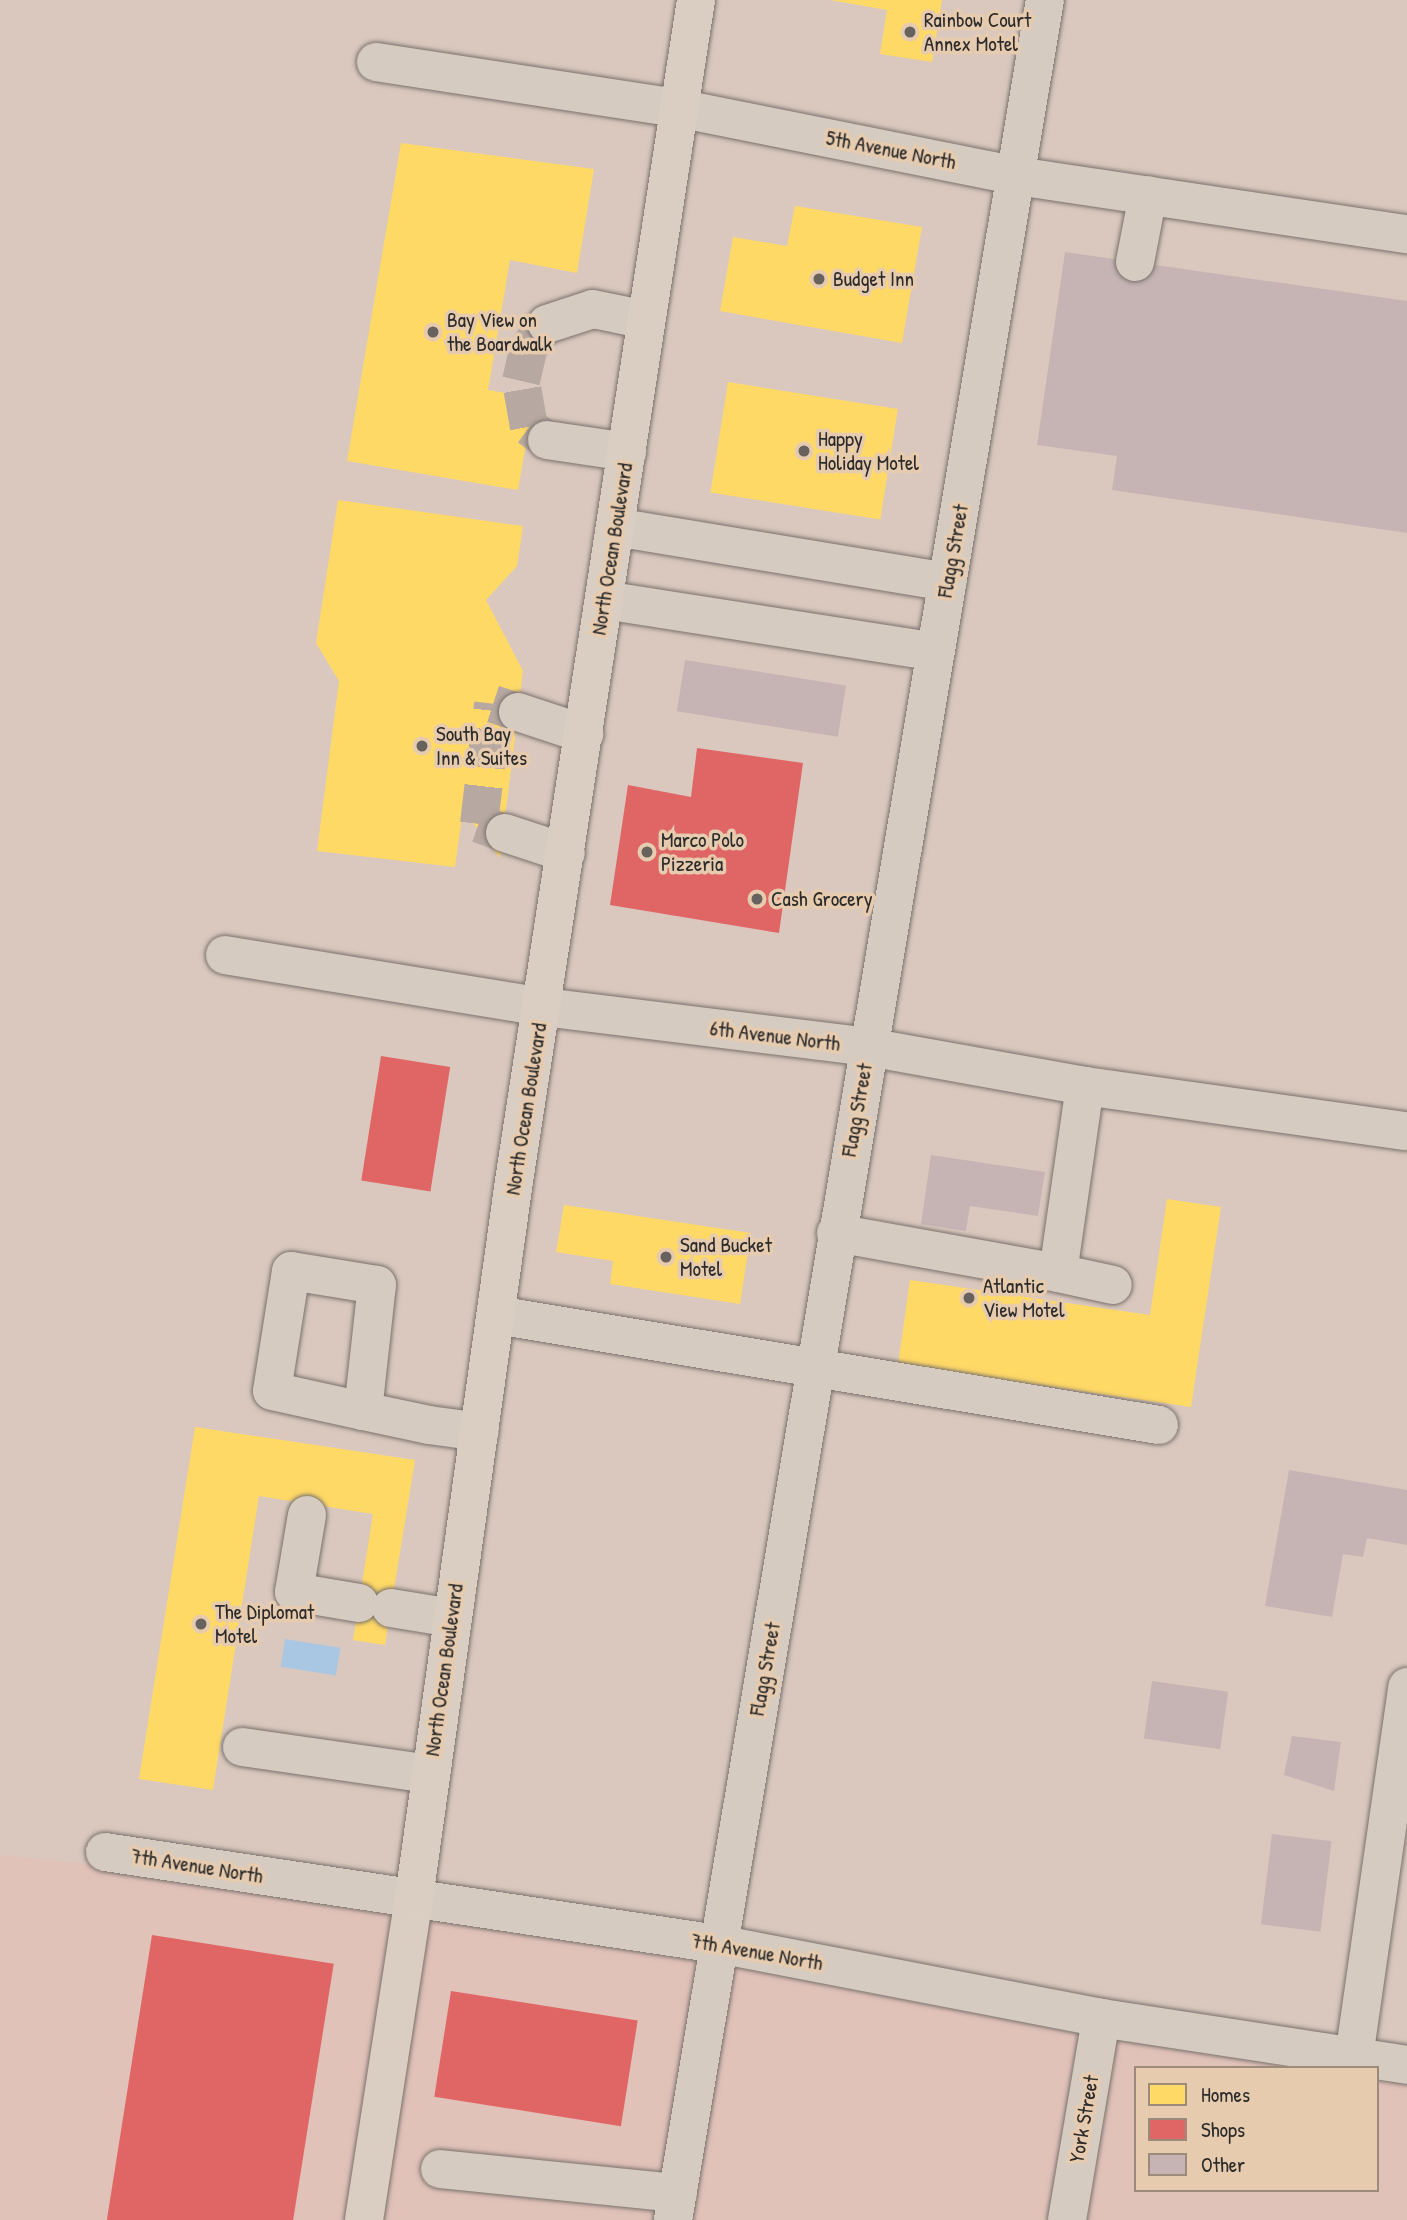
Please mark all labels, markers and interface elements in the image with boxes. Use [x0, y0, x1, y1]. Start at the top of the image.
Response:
place label: Rainbow Court Annex Motel [924, 7, 1031, 57]
marker: Rainbow Court Annex Motel [902, 24, 918, 40]
street label: 5th Avenue North [824, 125, 958, 175]
place label: Budget Inn [833, 266, 914, 292]
marker: Budget Inn [811, 271, 827, 287]
place label: Bay View on the Boardwalk [447, 307, 552, 357]
marker: Bay View on the Boardwalk [425, 324, 441, 340]
place label: Happy Holiday Motel [818, 426, 919, 476]
marker: Happy Holiday Motel [796, 443, 812, 459]
street label: North Ocean Boulevard [586, 461, 638, 637]
street label: Flagg Street [932, 502, 974, 600]
place label: South Bay Inn & Suites [436, 721, 527, 771]
marker: South Bay Inn & Suites [414, 738, 430, 754]
place label: Marco Polo Pizzeria [661, 827, 744, 877]
marker: Marco Polo Pizzeria [639, 844, 655, 860]
place label: Cash Grocery [771, 886, 873, 912]
marker: Cash Grocery [749, 891, 765, 907]
street label: 6th Avenue North [708, 1016, 842, 1056]
street label: North Ocean Boulevard [500, 1021, 552, 1197]
street label: Flagg Street [836, 1061, 878, 1159]
place label: Sand Bucket Motel [680, 1232, 772, 1282]
marker: Sand Bucket Motel [658, 1249, 674, 1265]
place label: Atlantic View Motel [983, 1273, 1065, 1323]
marker: Atlantic View Motel [961, 1290, 977, 1306]
street label: North Ocean Boulevard [419, 1582, 469, 1758]
place label: The Diplomat Motel [215, 1599, 314, 1649]
marker: The Diplomat Motel [193, 1616, 209, 1632]
street label: Flagg Street [744, 1620, 786, 1718]
street label: 7th Avenue North [129, 1843, 265, 1889]
street label: 7th Avenue North [689, 1928, 825, 1976]
legend [1134, 2066, 1379, 2192]
street label: York Street [1064, 2073, 1104, 2165]
text: Homes [1201, 2080, 1250, 2109]
text: Shops [1201, 2115, 1245, 2144]
text: Other [1201, 2150, 1245, 2179]

